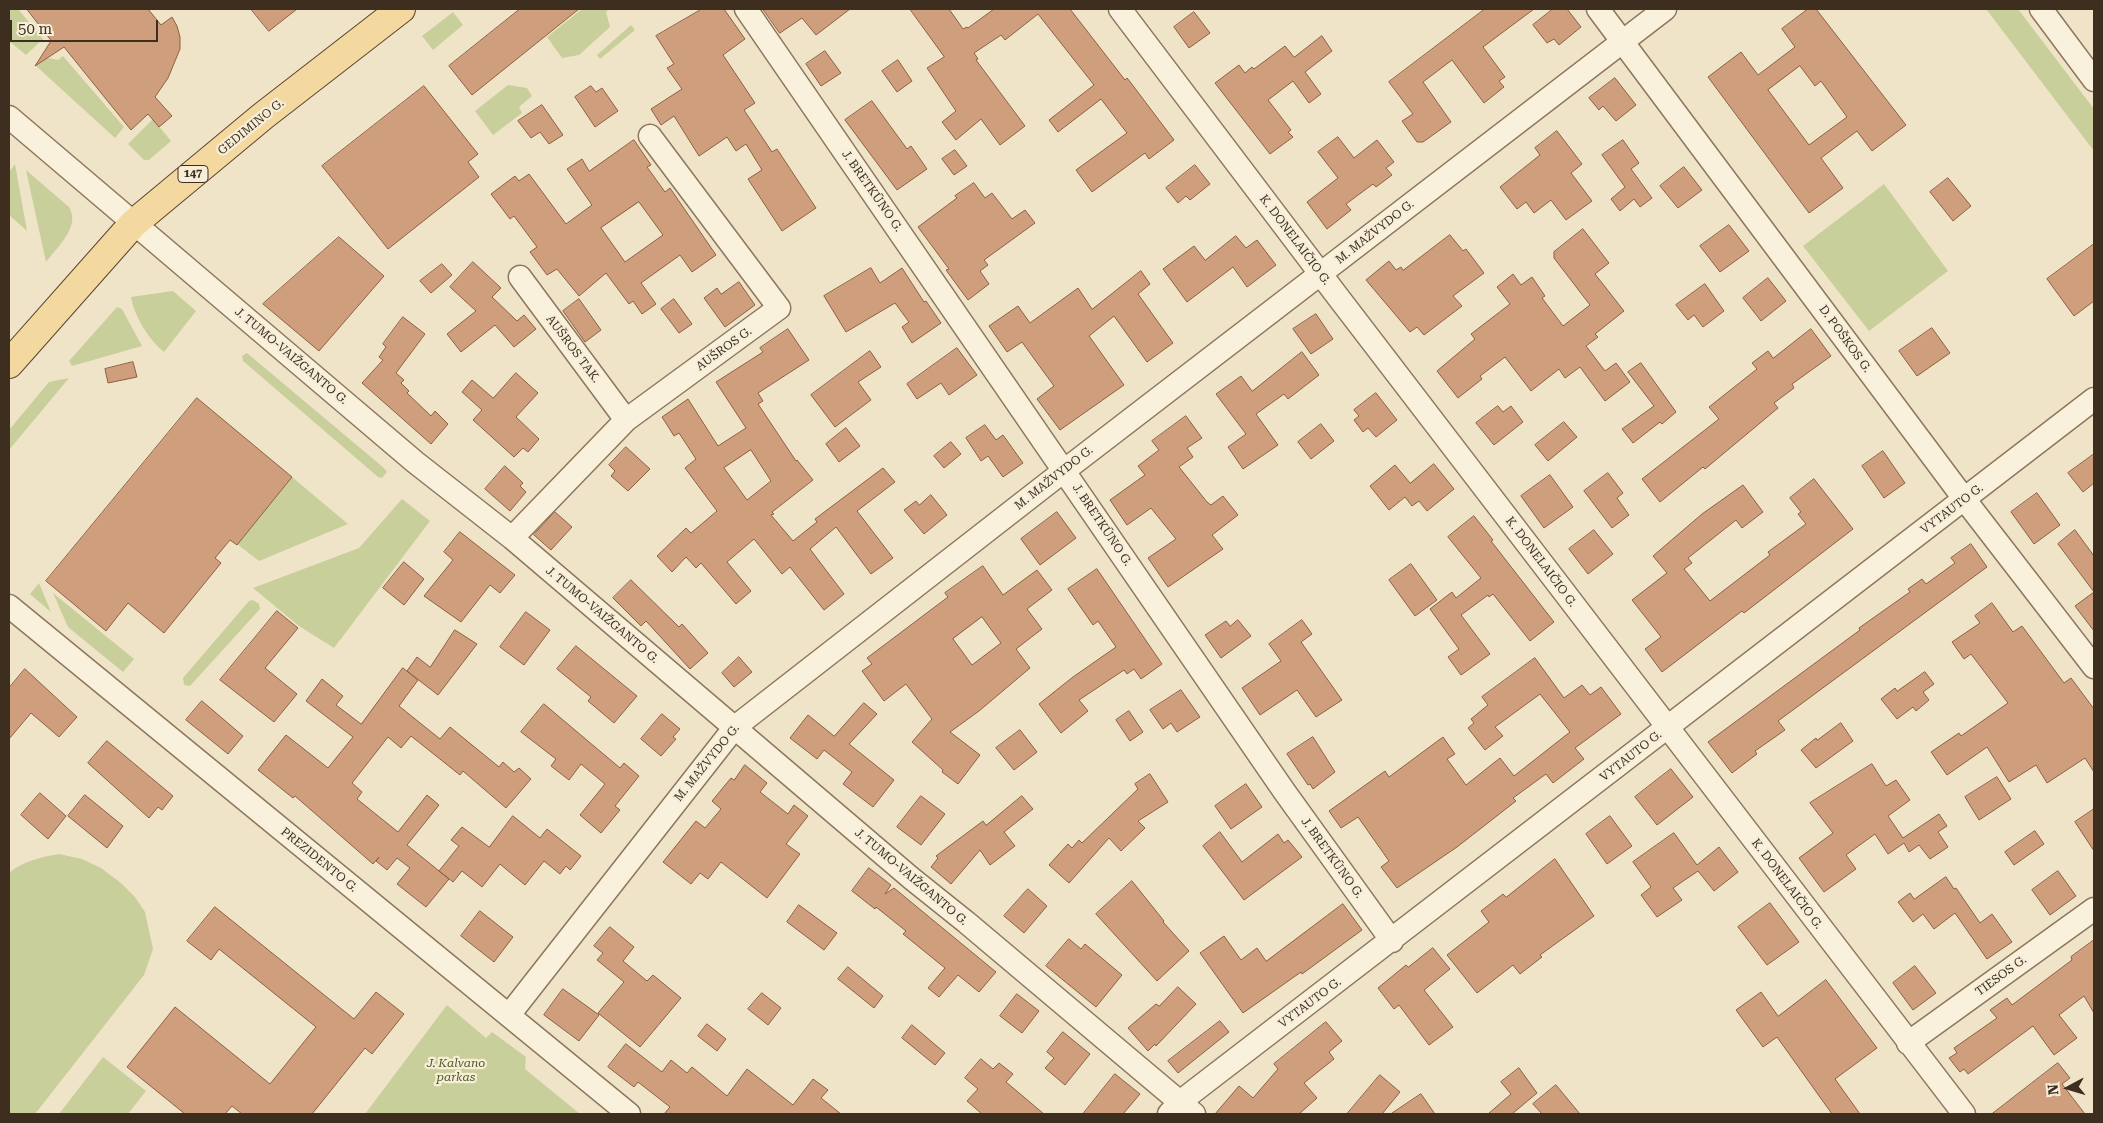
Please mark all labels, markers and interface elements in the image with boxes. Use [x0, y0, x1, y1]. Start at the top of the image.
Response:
scale bar [12, 10, 160, 42]
text: 50 m [18, 20, 52, 38]
street label: GEDIMINO G. [215, 96, 287, 158]
street label: J. BRETKŪNO G. [838, 147, 906, 235]
road number: 147 [178, 165, 208, 182]
street label: K. DONELAIČIO G. [1256, 192, 1334, 288]
street label: M. MAŽVYDO G. [1333, 197, 1417, 267]
street label: D. POŠKOS G. [1816, 303, 1874, 375]
street label: J. TUMO-VAIŽGANTO G. [232, 304, 350, 408]
street label: AUŠROS TAK. [543, 312, 603, 386]
street label: AUŠROS G. [693, 324, 755, 374]
street label: M. MAŽVYDO G. [1012, 443, 1096, 513]
street label: J. BRETKŪNO G. [1069, 481, 1135, 569]
street label: VYTAUTO G. [1918, 481, 1986, 537]
street label: K. DONELAIČIO G. [1502, 514, 1580, 610]
street label: J. TUMO-VAIŽGANTO G. [543, 563, 661, 667]
street label: M. MAŽVYDO G. [671, 721, 743, 805]
street label: VYTAUTO G. [1597, 727, 1665, 785]
street label: J. BRETKŪNO G. [1298, 815, 1366, 901]
street label: PREZIDENTO G. [278, 825, 360, 895]
street label: J. TUMO-VAIŽGANTO G. [852, 825, 970, 929]
street label: K. DONELAIČIO G. [1748, 836, 1826, 932]
street label: TIESOS G. [1973, 953, 2029, 999]
street label: VYTAUTO G. [1276, 975, 1344, 1031]
park label: J. Kalvano parkas [427, 1056, 485, 1084]
north arrow [2043, 1063, 2093, 1113]
text: N [2045, 1083, 2062, 1096]

